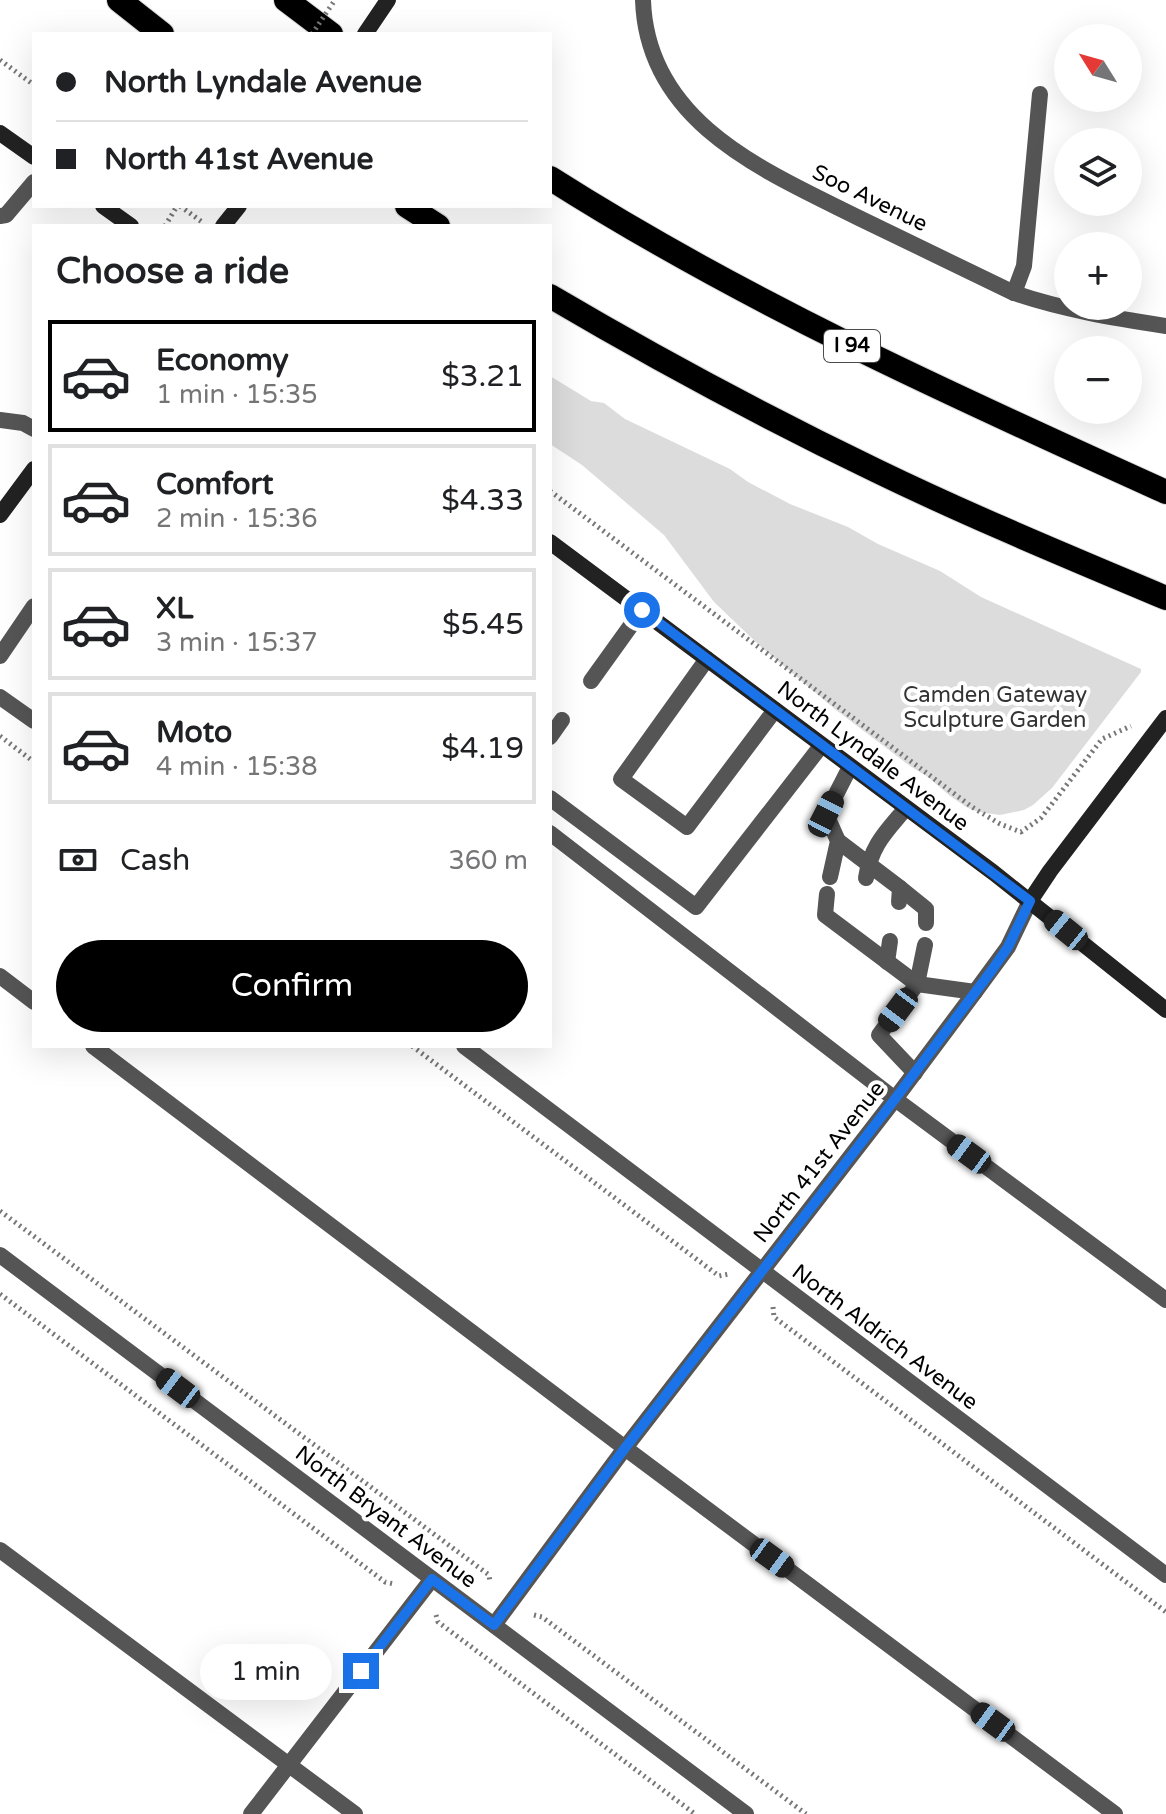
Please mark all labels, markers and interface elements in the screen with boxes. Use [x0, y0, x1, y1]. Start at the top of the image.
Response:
north arrow [1054, 24, 1142, 112]
map controls [1054, 24, 1142, 424]
text: North Lyndale Avenue [104, 64, 422, 101]
button: layers [1054, 128, 1142, 216]
text: North 41st Avenue [104, 141, 374, 178]
street label: Soo Avenue [808, 159, 932, 237]
button: + [1054, 232, 1142, 320]
text: Choose a ride [56, 250, 289, 293]
road number: I 94 [824, 330, 880, 362]
button: − [1054, 336, 1142, 424]
icon: car [60, 340, 132, 412]
text: Economy [156, 342, 289, 379]
text: $3.21 [441, 358, 524, 395]
text: 1 min · 15:35 [156, 379, 318, 410]
icon: car [60, 464, 132, 536]
text: Comfort [156, 466, 274, 503]
text: $4.33 [441, 482, 524, 519]
text: 2 min · 15:36 [156, 503, 318, 534]
icon: car [60, 588, 132, 660]
text: XL [156, 590, 193, 627]
route start [624, 592, 660, 628]
text: $5.45 [442, 606, 524, 643]
text: 3 min · 15:37 [156, 627, 318, 658]
street label: North Lyndale Avenue [772, 675, 974, 837]
park label: Camden Gateway Sculpture Garden [903, 682, 1087, 733]
icon: car [60, 712, 132, 784]
text: Moto [156, 714, 232, 751]
text: $4.19 [441, 730, 524, 767]
text: 4 min · 15:38 [156, 751, 318, 782]
car [804, 787, 848, 841]
icon: cash [56, 838, 100, 882]
text: Cash [120, 842, 190, 879]
text: 360 m [448, 845, 528, 876]
car [1040, 906, 1092, 954]
button: Confirm [56, 940, 528, 1032]
car [874, 984, 922, 1036]
street label: North 41st Avenue [748, 1076, 890, 1248]
car [943, 1130, 995, 1178]
street label: North Aldrich Avenue [787, 1259, 983, 1415]
car [152, 1364, 204, 1412]
street label: North Bryant Avenue [290, 1440, 482, 1594]
car [746, 1534, 798, 1582]
callout: 1 min [201, 1643, 333, 1699]
route end [343, 1653, 379, 1689]
text: 1 min [231, 1656, 301, 1687]
car [967, 1698, 1019, 1746]

